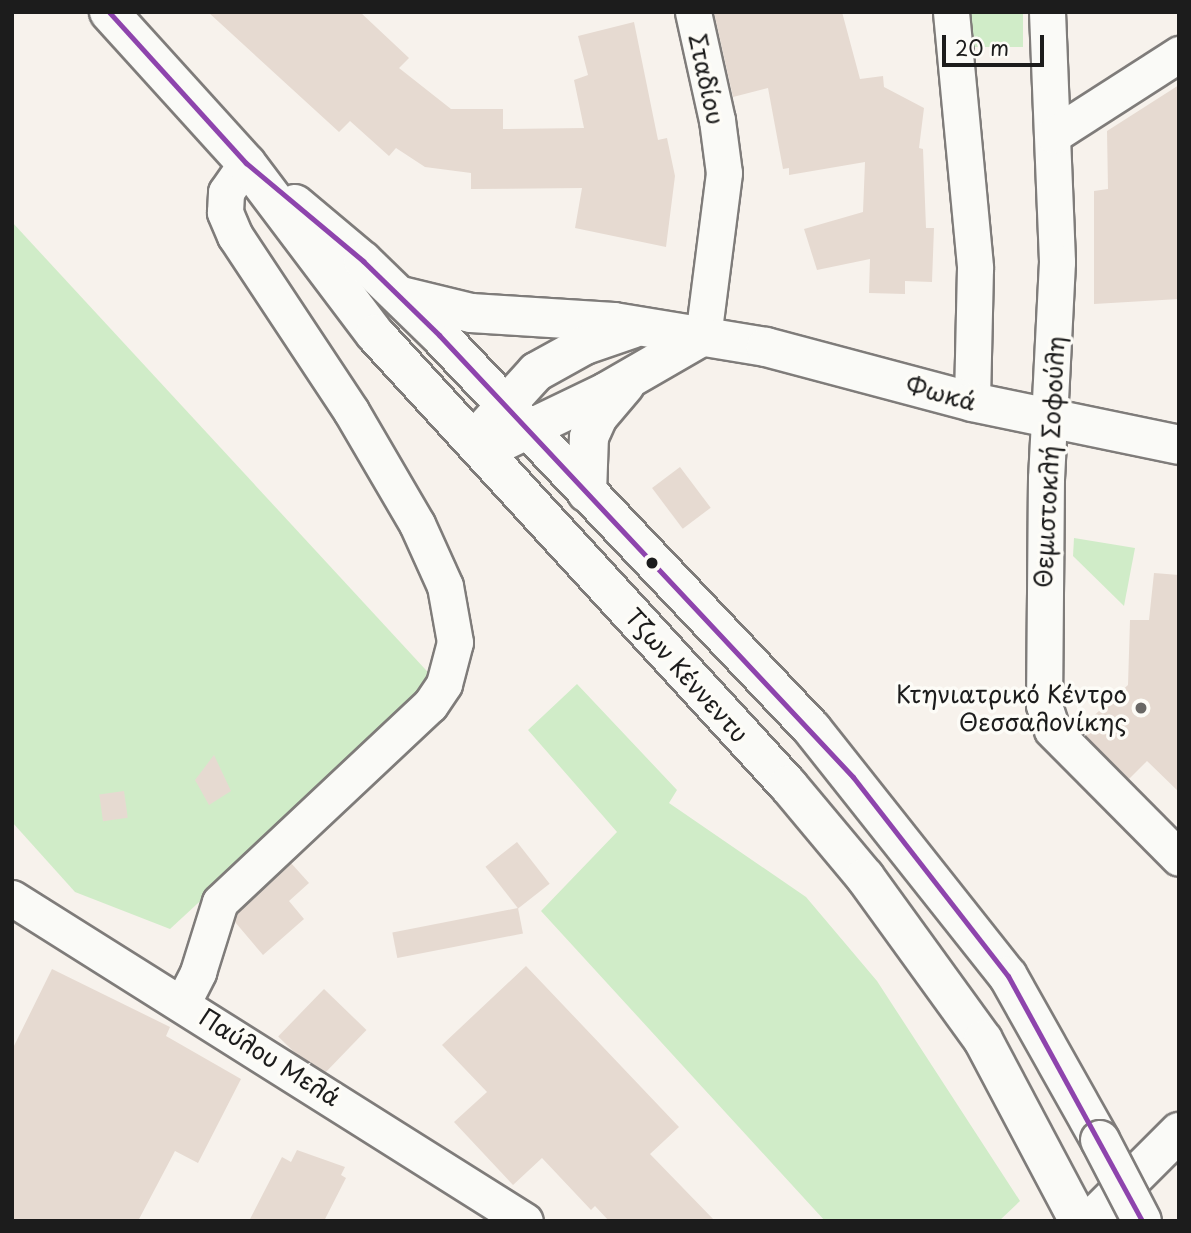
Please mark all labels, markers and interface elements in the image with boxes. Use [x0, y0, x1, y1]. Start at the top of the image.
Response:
scale bar [946, 21, 1048, 65]
street label: Σταδίου [683, 31, 731, 127]
text: 20 m [955, 31, 1009, 63]
street label: Θεμιστοκλή Σοφούλη [1028, 335, 1070, 589]
street label: Φωκά [903, 370, 979, 416]
unlabelled marker [645, 556, 659, 570]
street label: Τζων Κέννεντυ [619, 602, 755, 748]
place label: Κτηνιατρικό Κέντρο Θεσσαλονίκης [896, 680, 1127, 736]
marker: Κτηνιατρικό Κέντρο Θεσσαλονίκης [1133, 700, 1149, 716]
street label: Παύλου Μελά [194, 1002, 346, 1112]

